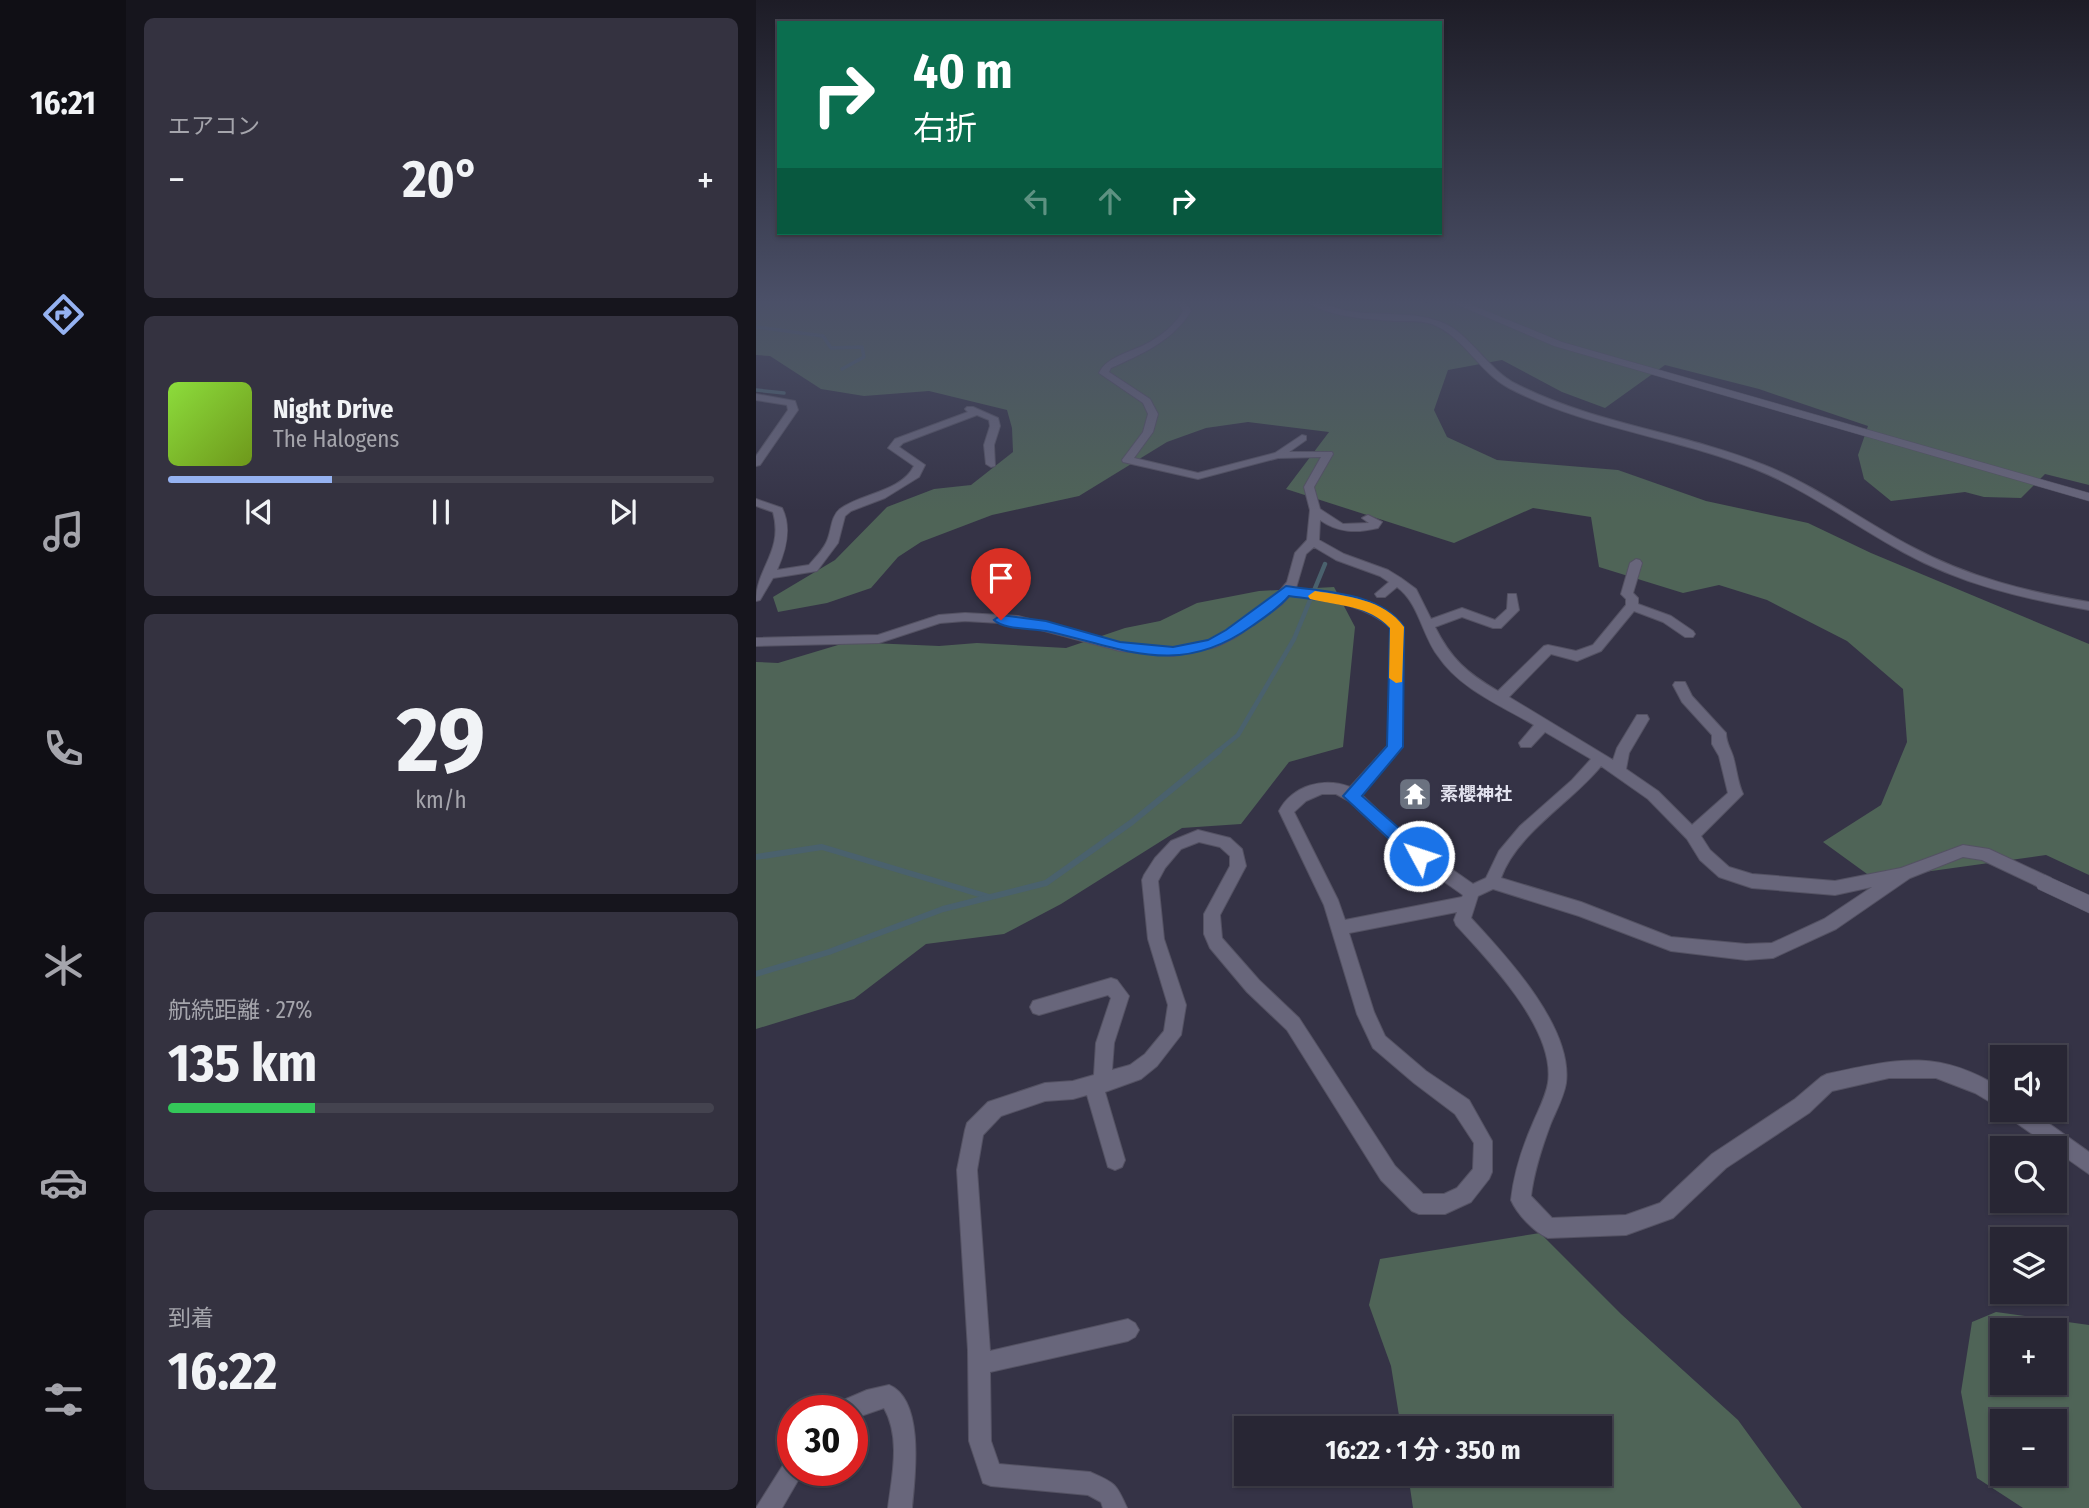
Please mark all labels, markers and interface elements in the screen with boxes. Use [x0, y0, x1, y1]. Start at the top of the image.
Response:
text: 40 m [913, 42, 1013, 101]
icon: right [798, 49, 889, 140]
text: 16:21 [30, 84, 96, 122]
text: 右折 [913, 109, 977, 147]
text: エアコン [168, 112, 260, 140]
text: 20° [403, 148, 479, 211]
text: − [168, 157, 185, 203]
text: + [697, 157, 714, 203]
icon: left [1018, 182, 1056, 220]
icon: ahead [1091, 182, 1129, 220]
icon: right [1164, 182, 1202, 220]
icon: directions [39, 290, 88, 339]
text: Night Drive [273, 394, 393, 425]
text: The Halogens [273, 425, 399, 453]
icon: previous [240, 493, 278, 531]
icon: pause [422, 493, 460, 531]
icon: next [604, 493, 642, 531]
icon: music [39, 507, 88, 556]
pin [971, 548, 1031, 620]
icon: arrive [982, 559, 1020, 597]
text: 29 [397, 686, 485, 795]
icon: phone [39, 724, 88, 773]
temple icon: 素櫻神社 [1396, 775, 1434, 813]
place label: 素櫻神社 [1440, 783, 1512, 805]
text: km/h [415, 786, 467, 814]
position arrow [1382, 819, 1456, 893]
icon: climate [39, 941, 88, 990]
text: 航続距離 · 27% [168, 996, 312, 1024]
text: 135 km [168, 1032, 317, 1095]
map controls [1990, 1045, 2067, 1486]
button: sound [1990, 1045, 2067, 1122]
button: search [1990, 1136, 2067, 1213]
icon: car [39, 1158, 88, 1207]
button: layers [1990, 1227, 2067, 1304]
text: 到着 [168, 1304, 214, 1332]
button: + [1990, 1318, 2067, 1395]
text: 16:22 [168, 1340, 277, 1403]
icon: filters [39, 1375, 88, 1424]
speed limit sign: 30 [777, 1395, 868, 1486]
button: − [1990, 1409, 2067, 1486]
text: 16:22 · 1 分 · 350 m [1325, 1435, 1521, 1466]

